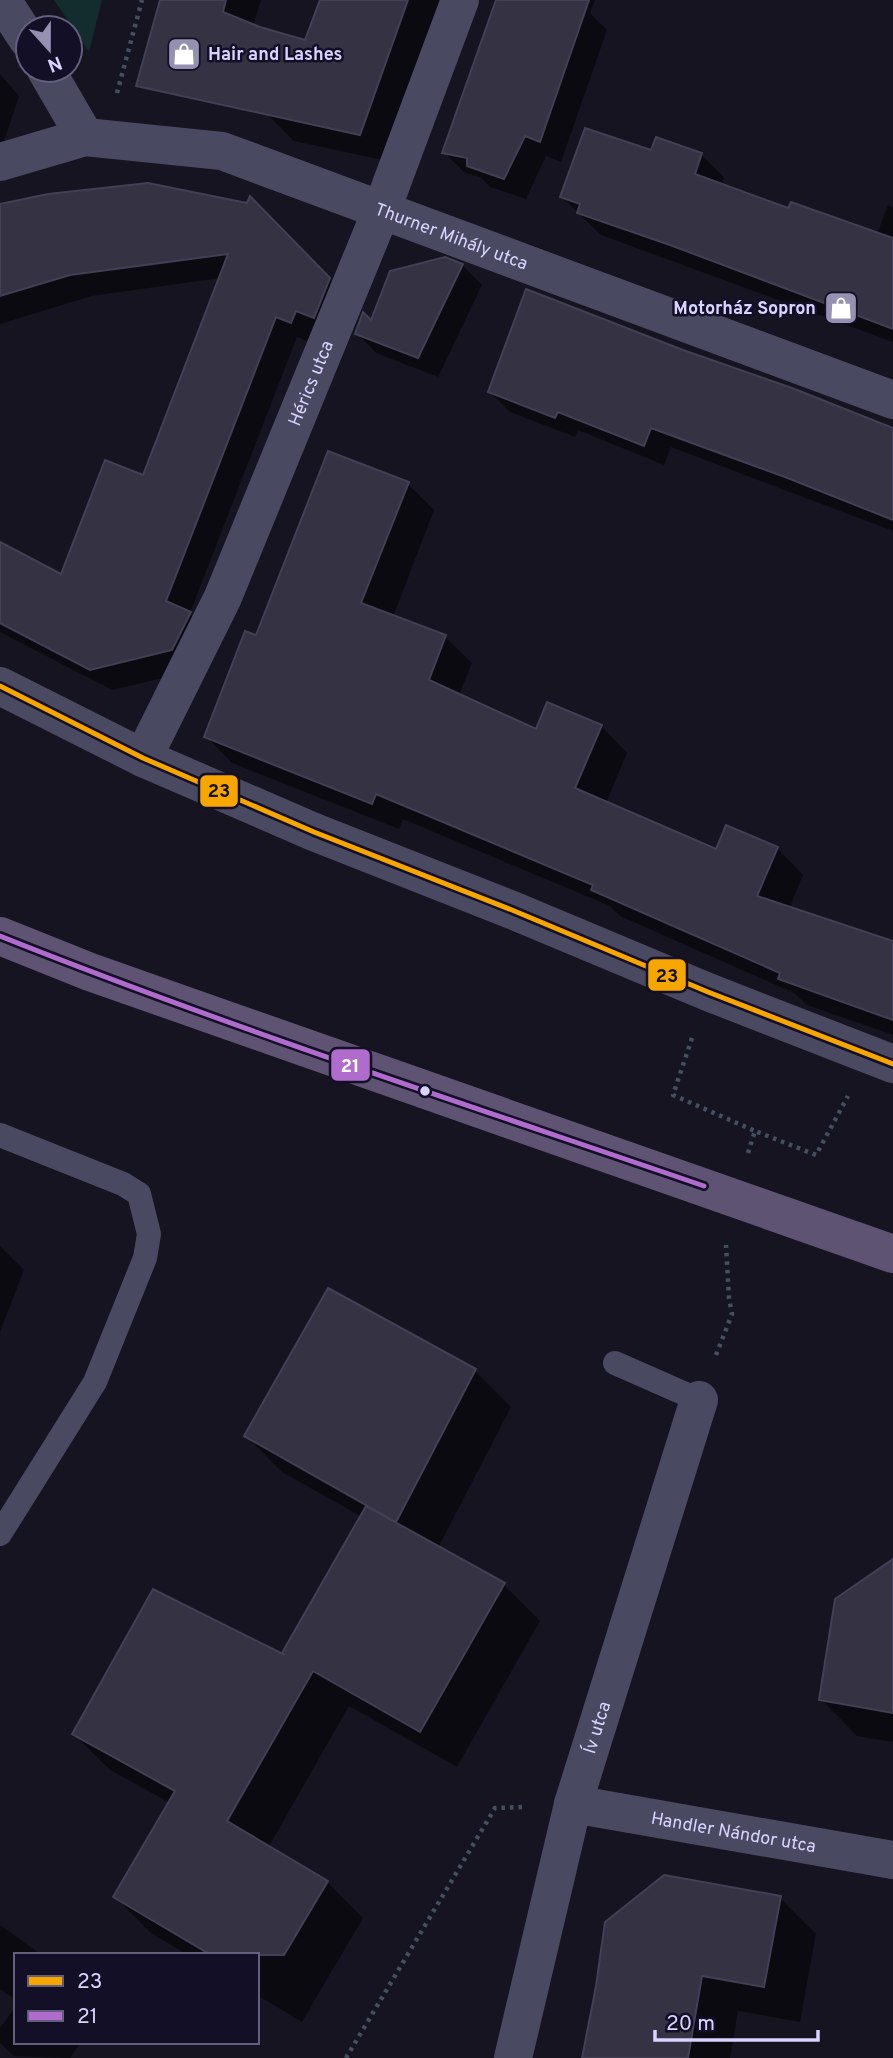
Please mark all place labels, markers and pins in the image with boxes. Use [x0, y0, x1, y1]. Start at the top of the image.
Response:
shop icon: Hair and Lashes [165, 35, 203, 73]
place label: Hair and Lashes [208, 44, 342, 67]
shop icon: Motorház Sopron [822, 289, 860, 327]
place label: Motorház Sopron [673, 298, 816, 321]
unlabelled marker [418, 1084, 432, 1098]

